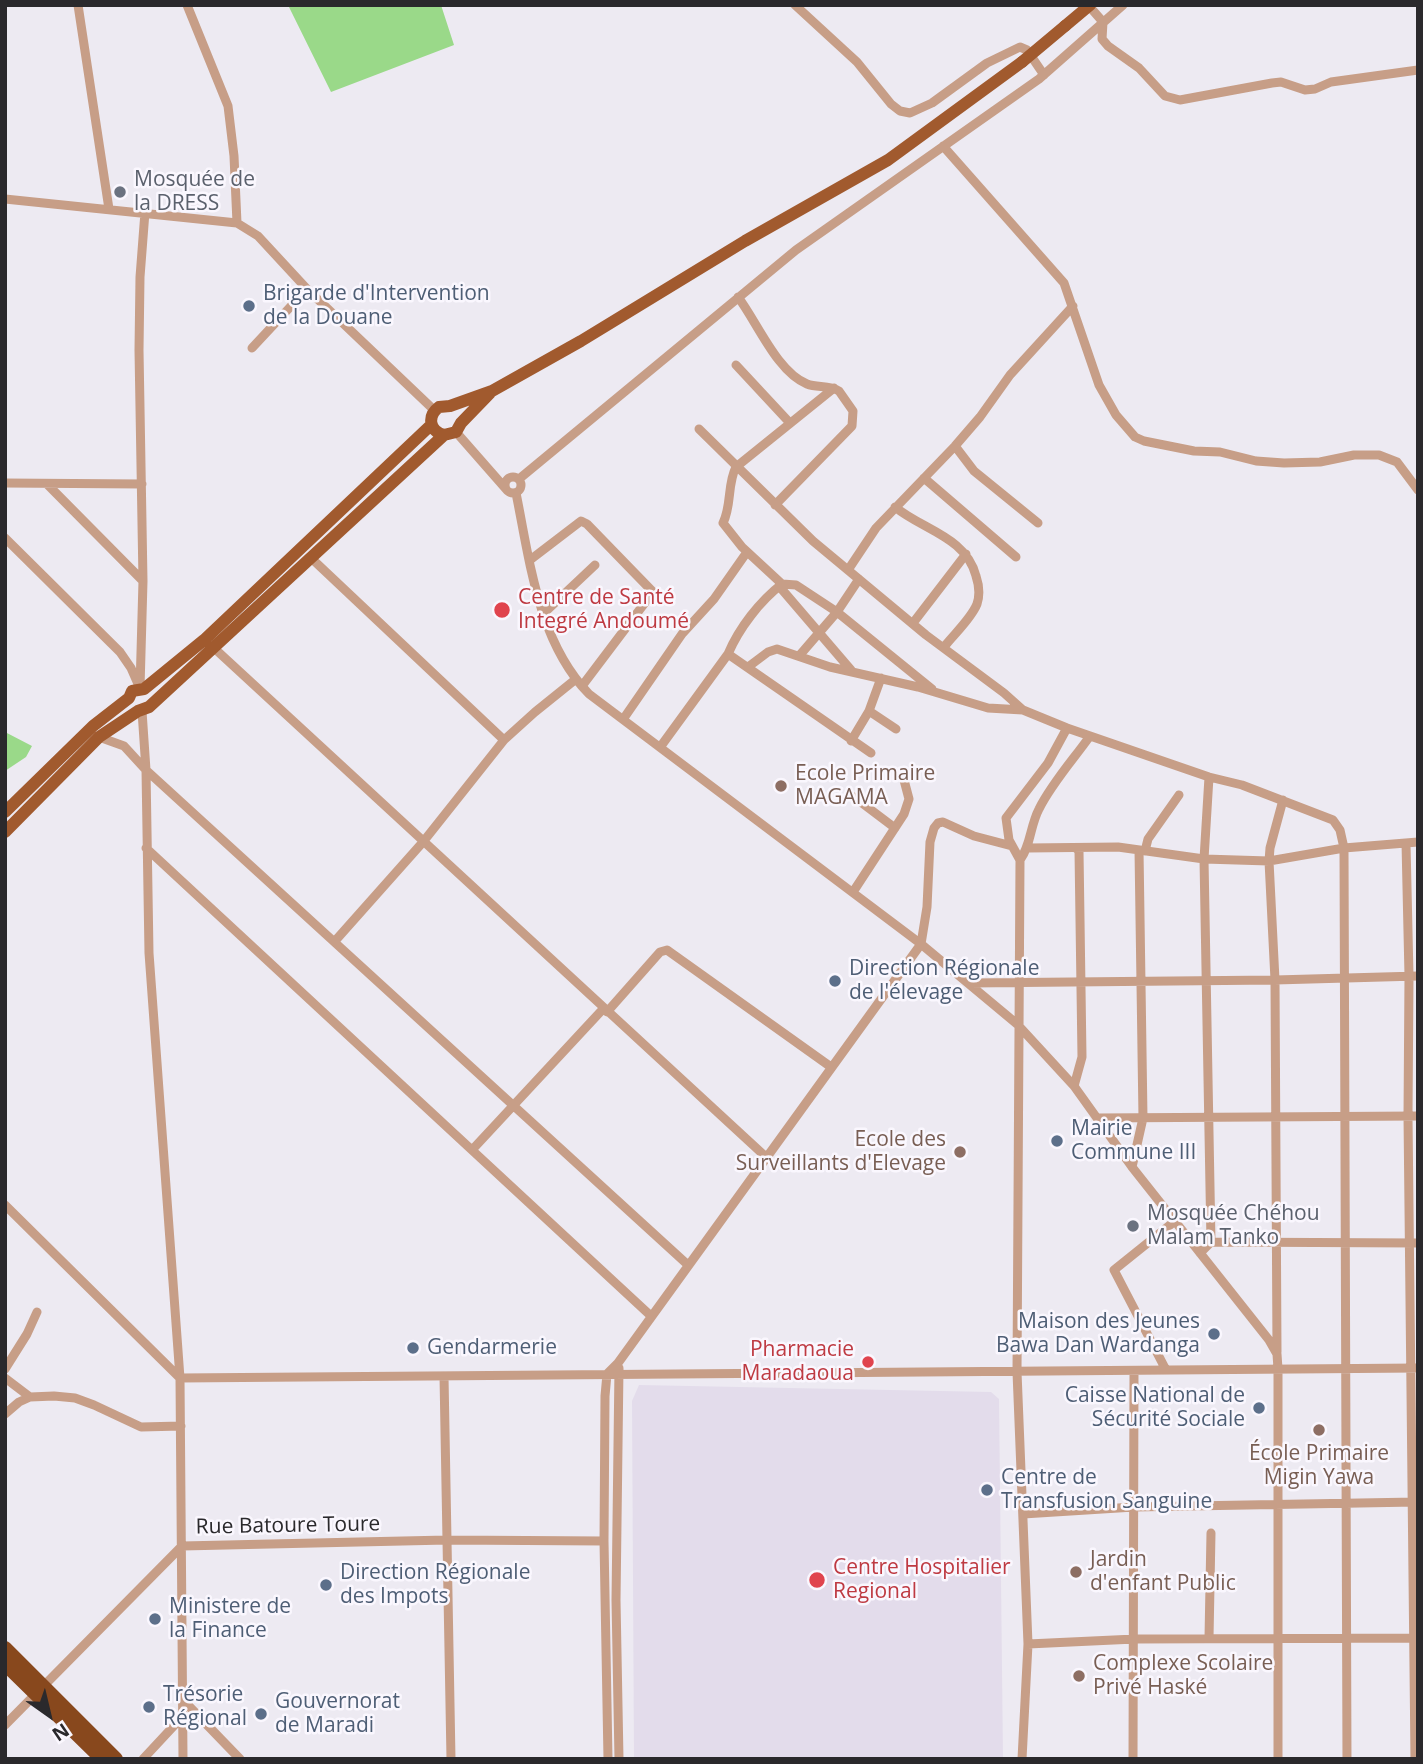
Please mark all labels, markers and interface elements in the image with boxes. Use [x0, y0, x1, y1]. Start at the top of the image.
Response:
place label: Mosquée de la DRESS [134, 167, 255, 217]
marker: Mosquée de la DRESS [112, 184, 128, 200]
place label: Brigarde d'Intervention de la Douane [263, 281, 490, 331]
marker: Brigarde d'Intervention de la Douane [241, 298, 257, 314]
place label: Centre de Santé Integré Andoumé [518, 585, 689, 635]
marker: Centre de Santé Integré Andoumé [492, 600, 512, 620]
place label: Ecole Primaire MAGAMA [795, 761, 935, 811]
marker: Ecole Primaire MAGAMA [773, 778, 789, 794]
place label: Direction Régionale de l'élevage [849, 956, 1039, 1006]
marker: Direction Régionale de l'élevage [827, 973, 843, 989]
place label: Mairie Commune III [1071, 1116, 1196, 1166]
place label: Ecole des Surveillants d'Elevage [736, 1127, 946, 1177]
marker: Mairie Commune III [1049, 1133, 1065, 1149]
marker: Ecole des Surveillants d'Elevage [952, 1144, 968, 1160]
place label: Mosquée Chéhou Malam Tanko [1147, 1201, 1320, 1251]
marker: Mosquée Chéhou Malam Tanko [1125, 1218, 1141, 1234]
place label: Maison des Jeunes Bawa Dan Wardanga [996, 1309, 1200, 1359]
marker: Maison des Jeunes Bawa Dan Wardanga [1206, 1326, 1222, 1342]
place label: Gendarmerie [427, 1335, 557, 1361]
place label: Pharmacie Maradaoua [741, 1337, 854, 1387]
marker: Gendarmerie [405, 1340, 421, 1356]
marker: Pharmacie Maradaoua [860, 1354, 876, 1370]
place label: Caisse National de Sécurité Sociale [1065, 1383, 1245, 1433]
marker: Caisse National de Sécurité Sociale [1251, 1400, 1267, 1416]
marker: École Primaire Migin Yawa [1311, 1422, 1327, 1438]
place label: École Primaire Migin Yawa [1249, 1441, 1389, 1491]
place label: Centre de Transfusion Sanguine [1001, 1465, 1212, 1515]
marker: Centre de Transfusion Sanguine [979, 1482, 995, 1498]
street label: Rue Batoure Toure [195, 1512, 381, 1540]
place label: Jardin d'enfant Public [1090, 1547, 1236, 1597]
place label: Centre Hospitalier Regional [833, 1555, 1011, 1605]
place label: Direction Régionale des Impots [340, 1560, 530, 1610]
marker: Jardin d'enfant Public [1068, 1564, 1084, 1580]
marker: Centre Hospitalier Regional [807, 1570, 827, 1590]
marker: Direction Régionale des Impots [318, 1577, 334, 1593]
place label: Ministere de la Finance [169, 1594, 291, 1644]
marker: Ministere de la Finance [147, 1611, 163, 1627]
place label: Complexe Scolaire Privé Haské [1093, 1651, 1273, 1701]
marker: Complexe Scolaire Privé Haské [1071, 1668, 1087, 1684]
north arrow [14, 1680, 84, 1750]
place label: Trésorie Régional [163, 1682, 247, 1732]
place label: Gouvernorat de Maradi [275, 1689, 400, 1739]
marker: Trésorie Régional [141, 1699, 157, 1715]
marker: Gouvernorat de Maradi [253, 1706, 269, 1722]
text: N [47, 1717, 74, 1748]

